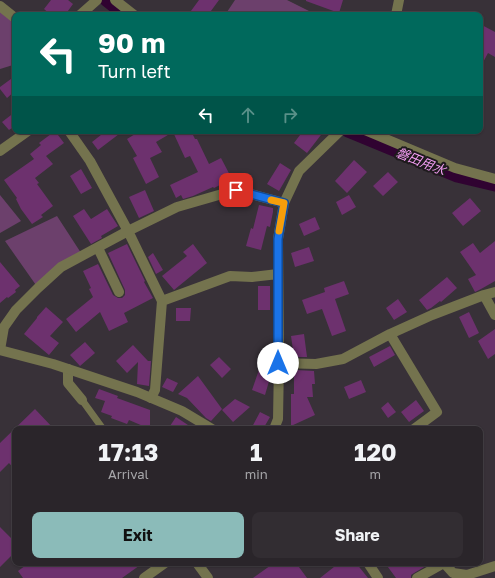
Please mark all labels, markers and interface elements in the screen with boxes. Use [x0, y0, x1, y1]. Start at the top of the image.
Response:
text: 90 m [98, 26, 165, 59]
icon: left [32, 28, 84, 80]
text: Turn left [98, 60, 171, 82]
icon: left [195, 104, 217, 126]
icon: ahead [237, 104, 259, 126]
icon: right [279, 104, 301, 126]
water label: 磐田用水 [394, 144, 450, 179]
pin [219, 173, 253, 207]
icon: arrive [225, 179, 247, 201]
position arrow [257, 342, 299, 384]
text: 17:13 [98, 437, 158, 466]
text: 1 [250, 437, 262, 466]
text: 120 [354, 437, 397, 466]
text: Arrival [108, 466, 149, 482]
text: min [245, 466, 268, 482]
text: m [370, 466, 381, 482]
button: Exit [32, 512, 244, 558]
button: Share [252, 512, 463, 558]

